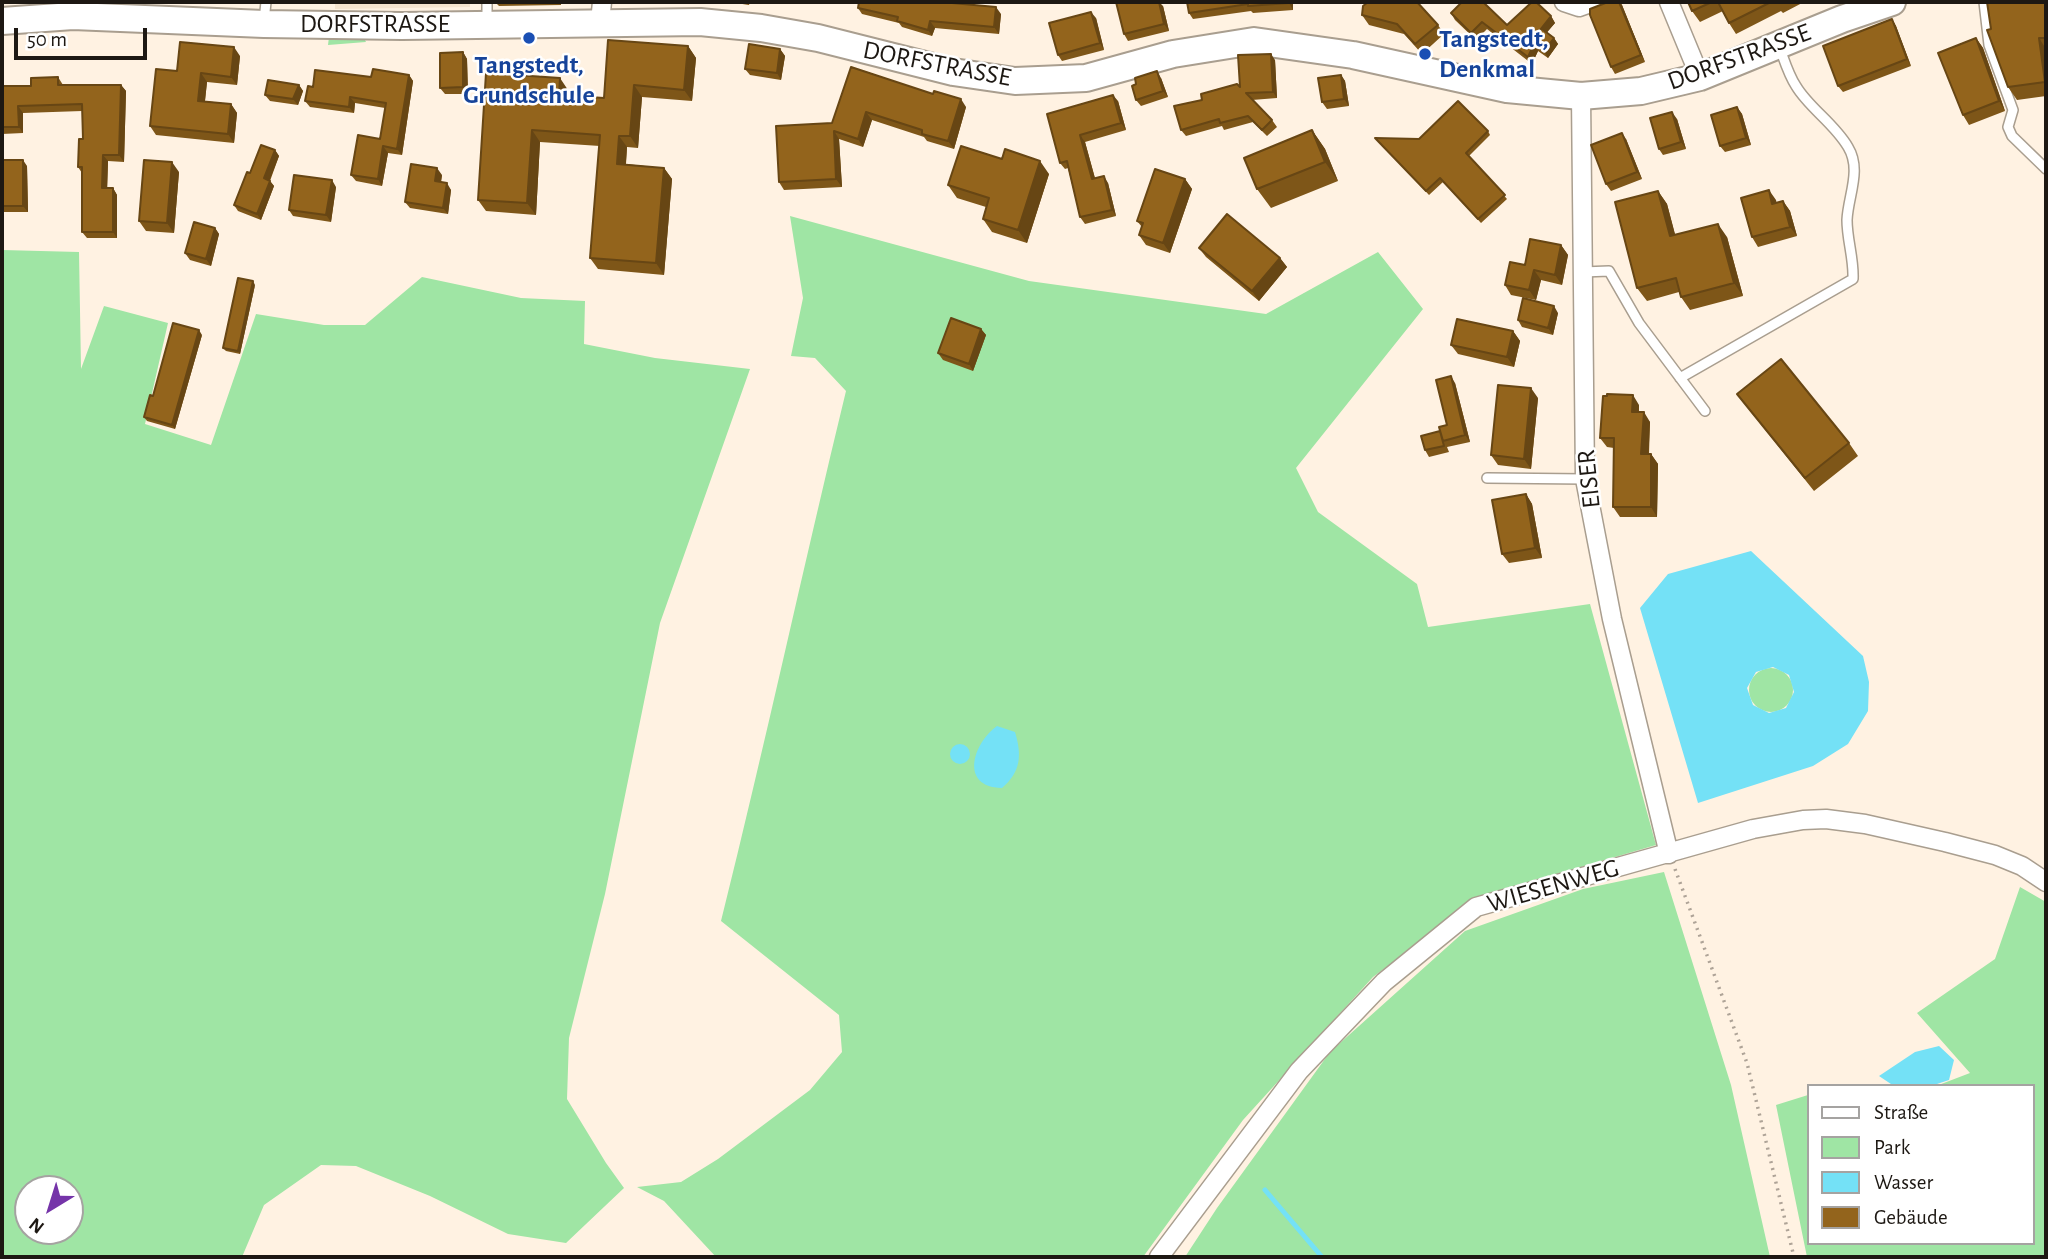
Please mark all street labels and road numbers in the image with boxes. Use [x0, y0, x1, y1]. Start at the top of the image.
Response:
street label: DORFSTRASSE [300, 8, 450, 40]
street label: DORFSTRASSE [1663, 17, 1815, 97]
street label: DORFSTRASSE [860, 34, 1014, 94]
street label: EISER [1570, 448, 1608, 510]
street label: WIESENWEG [1483, 852, 1623, 920]

